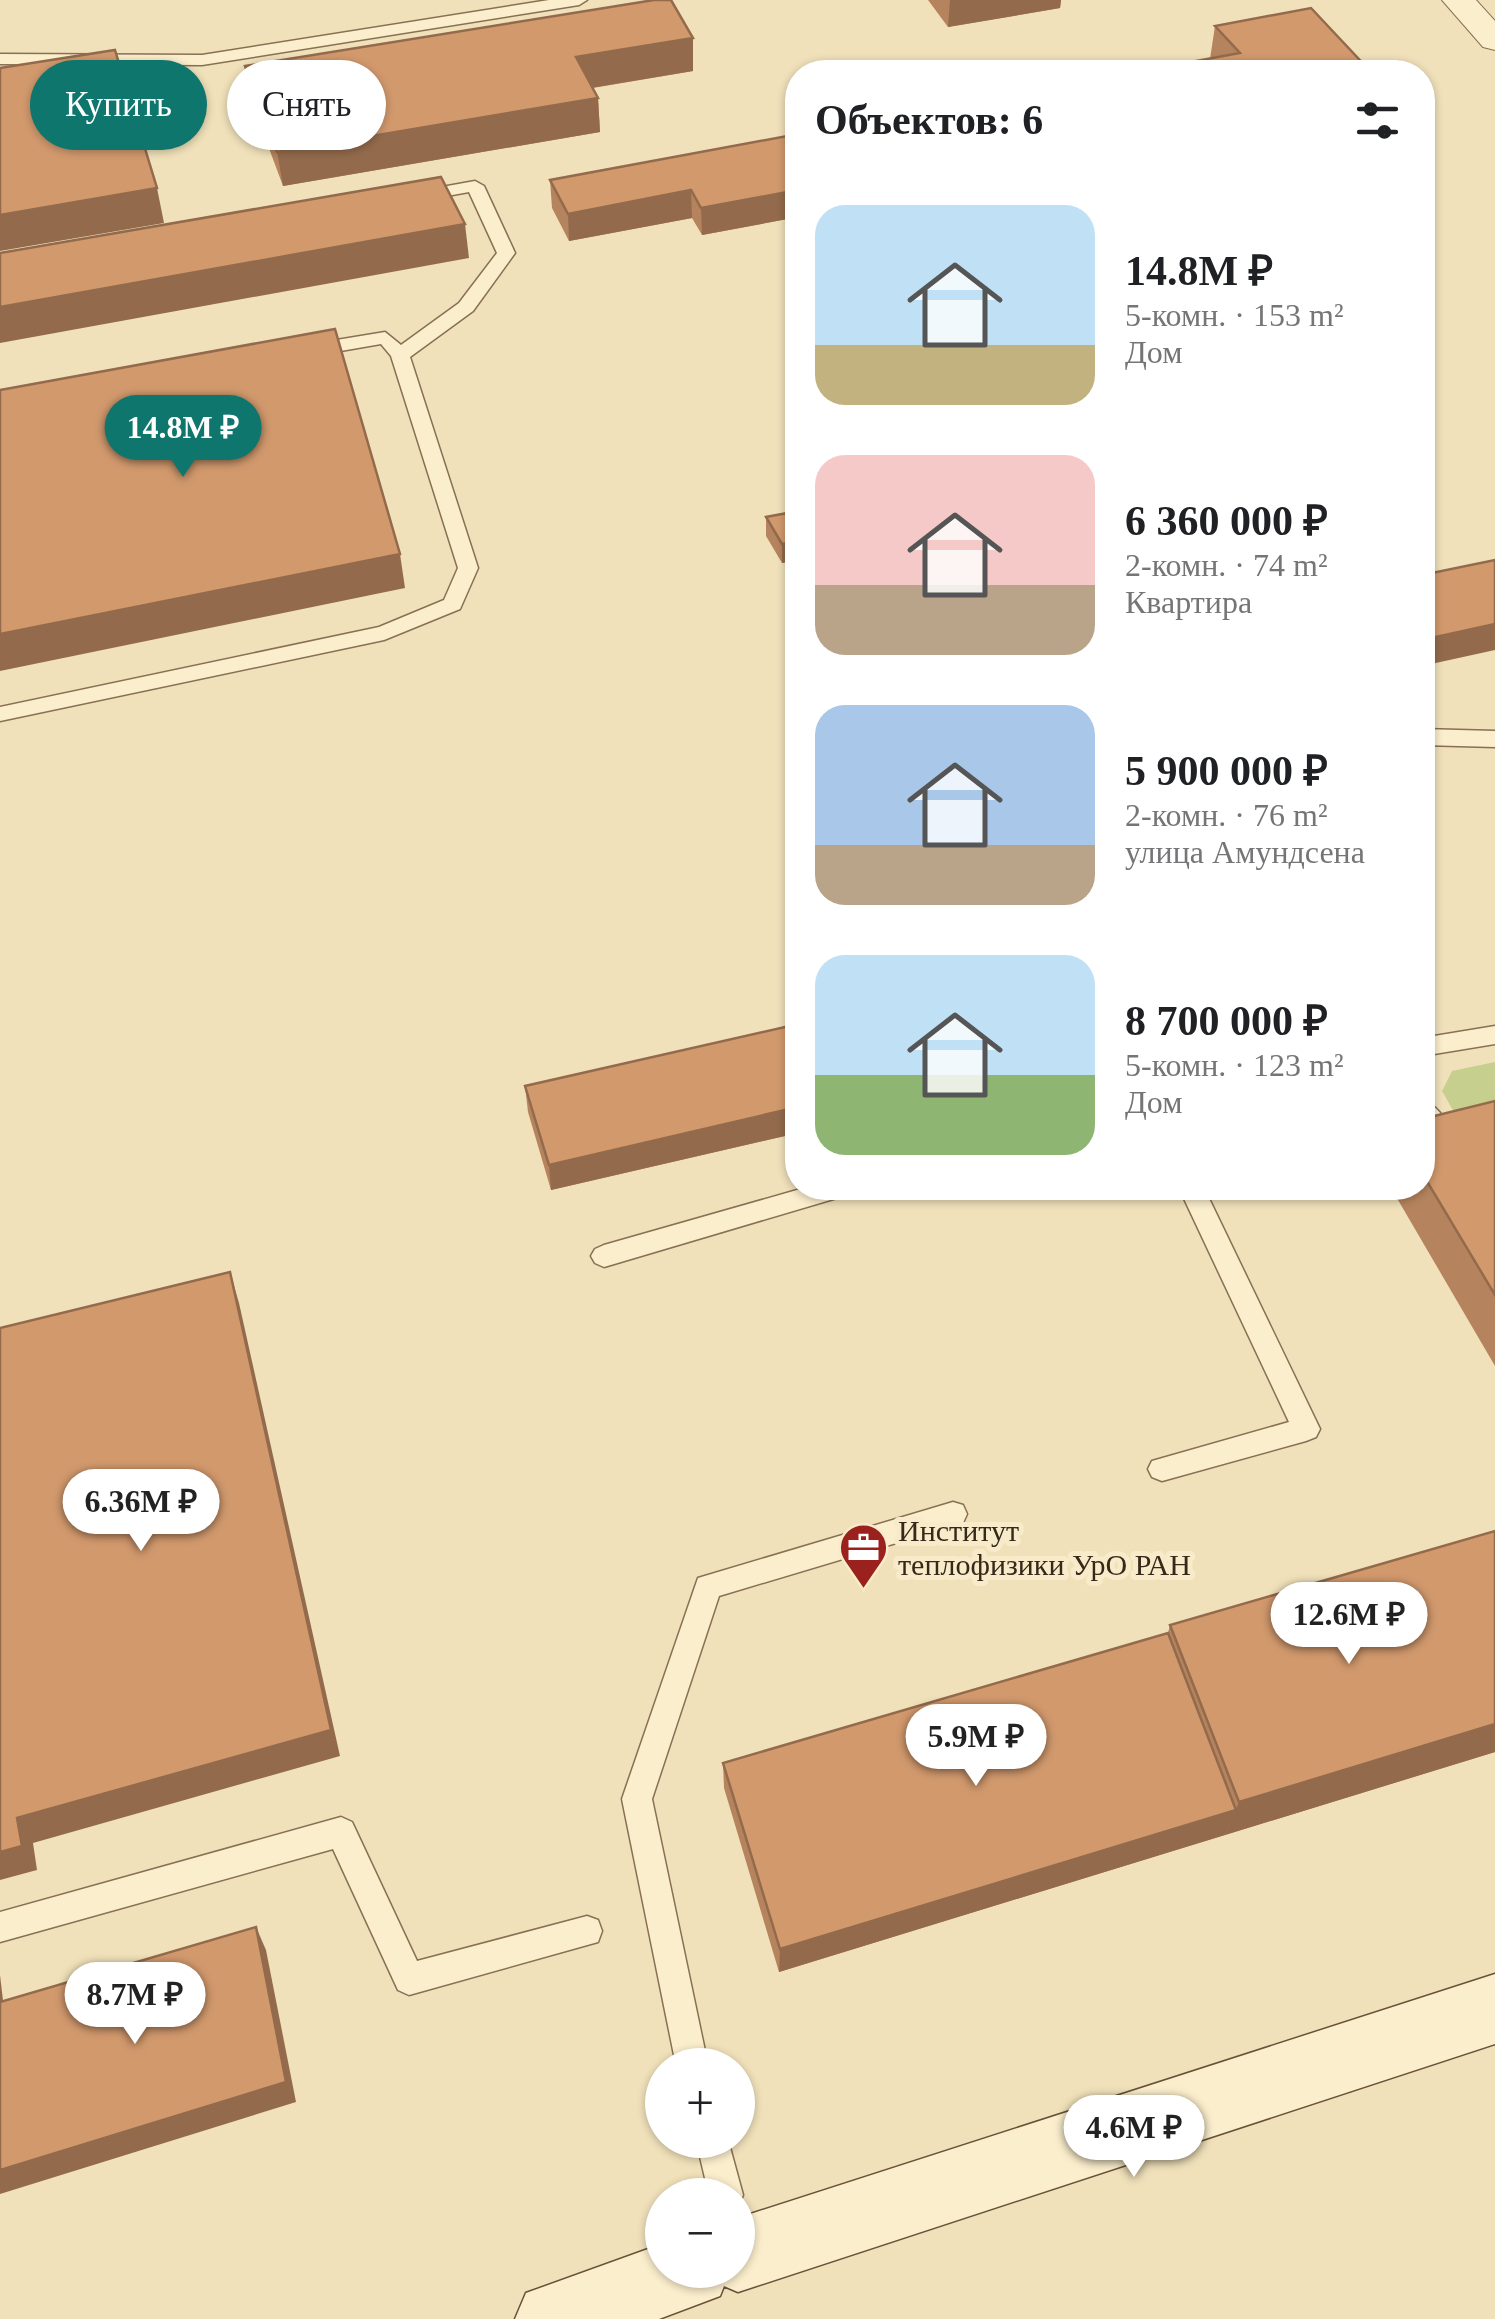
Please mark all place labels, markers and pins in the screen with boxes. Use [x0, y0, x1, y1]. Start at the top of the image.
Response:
pin: 14.8M ₽ [91, 395, 275, 480]
pin: 6.36M ₽ [49, 1469, 233, 1554]
place label: Институт теплофизики УрО РАН [898, 1514, 1191, 1581]
office icon: Институт теплофизики УрО РАН [837, 1522, 889, 1590]
pin: 12.6M ₽ [1257, 1582, 1441, 1667]
pin: 5.9M ₽ [895, 1704, 1057, 1789]
pin: 8.7M ₽ [54, 1962, 216, 2047]
pin: 4.6M ₽ [1053, 2095, 1215, 2180]

